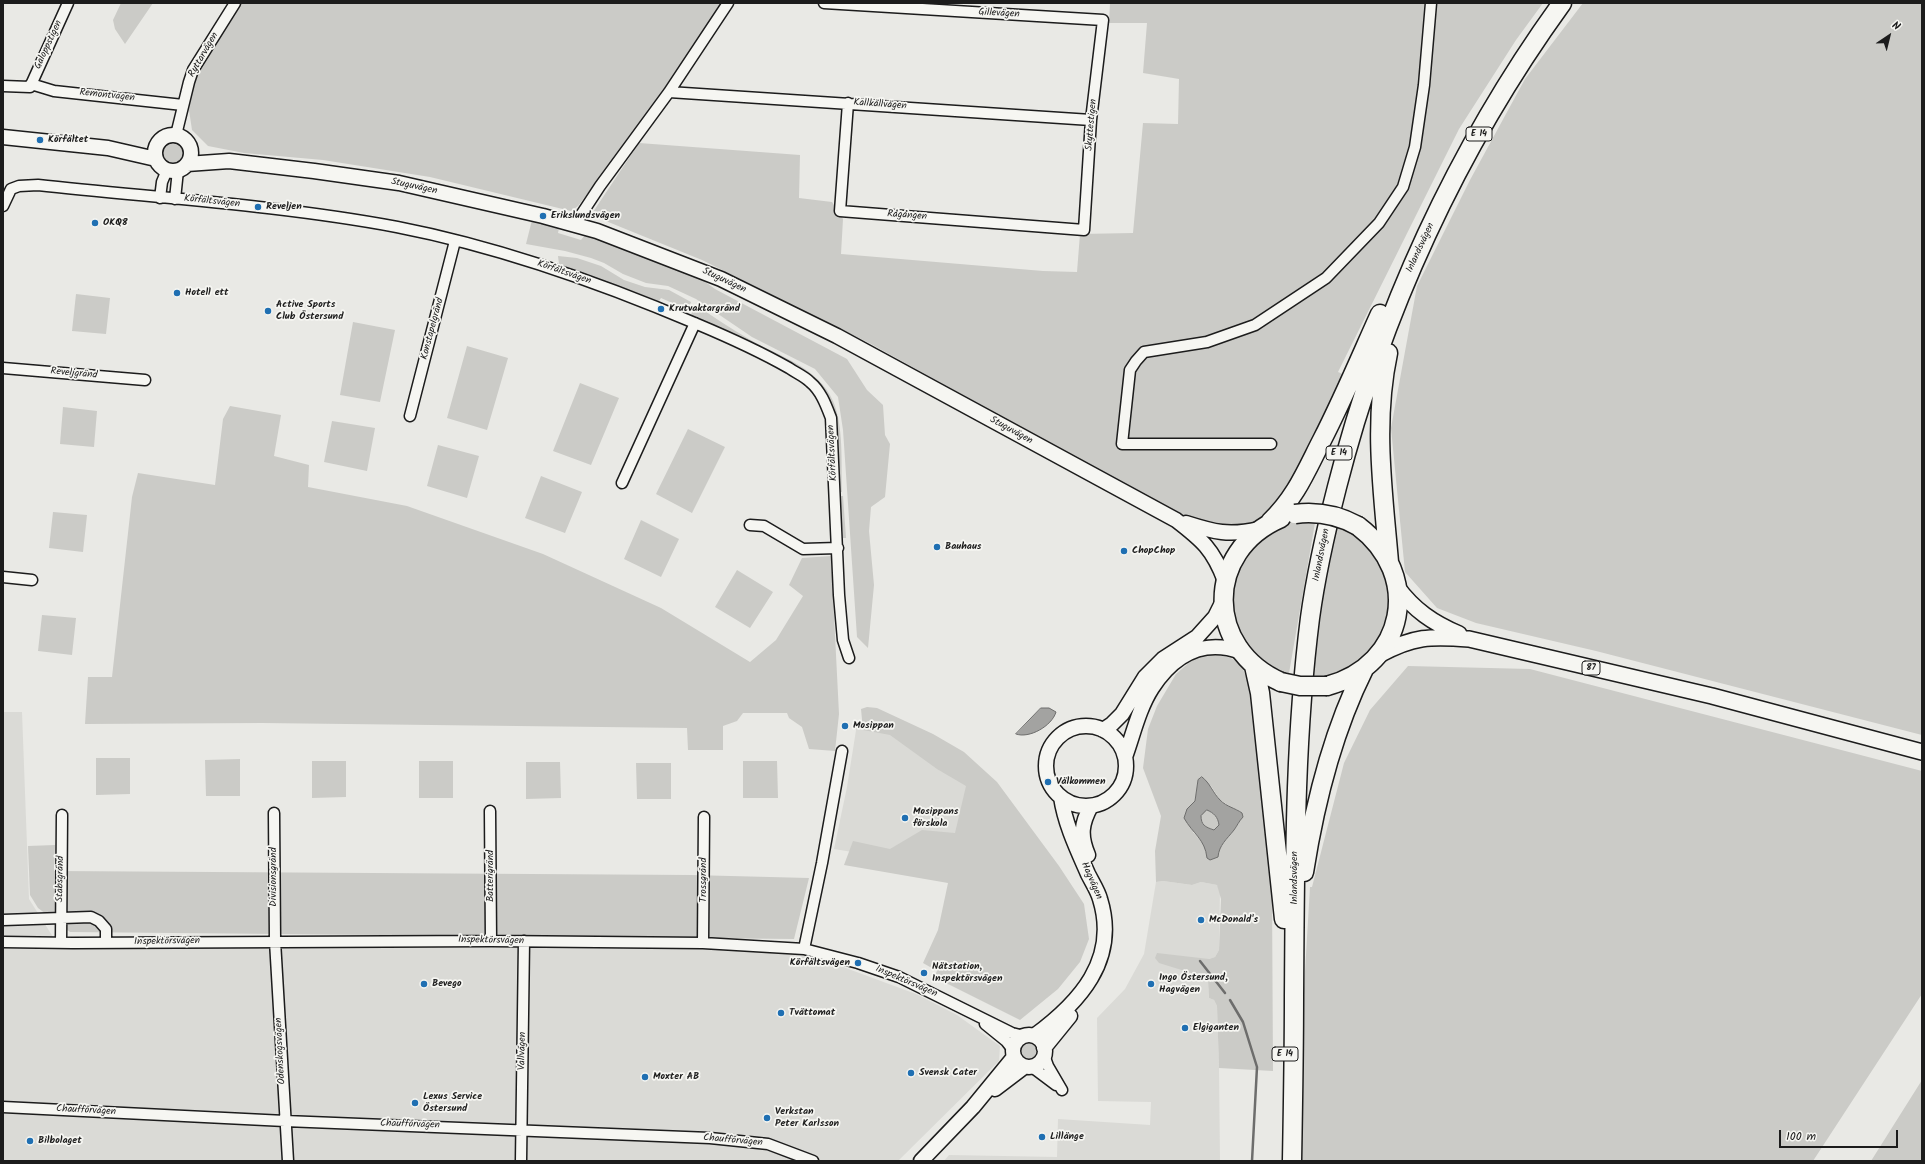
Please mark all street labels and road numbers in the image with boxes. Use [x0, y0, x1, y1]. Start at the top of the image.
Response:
street label: Gillevägen [978, 7, 1020, 21]
street label: Galoppstigen [32, 19, 66, 71]
street label: Ryttarvägen [186, 30, 222, 80]
street label: Remontvägen [79, 87, 135, 105]
street label: Kallkällvägen [853, 97, 907, 113]
street label: Skyttestigen [1084, 99, 1100, 151]
road number: E 14 [1466, 127, 1492, 141]
street label: Stuguvägen [390, 176, 438, 198]
street label: Körfältsvägen [183, 193, 241, 211]
street label: Rågången [887, 209, 927, 223]
street label: Inlandsvägen [1404, 221, 1438, 275]
street label: Körfältsvägen [535, 258, 593, 288]
street label: Stuguvägen [700, 266, 748, 296]
street label: Konstapelgränd [419, 297, 447, 361]
street label: Reveljgränd [50, 366, 98, 382]
street label: Stuguvägen [988, 414, 1034, 448]
street label: Körfältsvägen [826, 425, 840, 481]
road number: E 14 [1326, 446, 1352, 460]
street label: Inlandsvägen [1311, 528, 1333, 582]
road number: 87 [1582, 661, 1600, 675]
street label: Divisionsgränd [268, 847, 280, 907]
street label: Batterigränd [485, 850, 497, 902]
street label: Inlandsvägen [1289, 851, 1301, 905]
street label: Stabsgränd [55, 856, 67, 902]
street label: Trossgränd [698, 858, 710, 902]
street label: Hagvägen [1077, 860, 1105, 902]
street label: Inspektörsvägen [458, 934, 524, 948]
street label: Inspektörsvägen [134, 935, 200, 949]
street label: Inspektörsvägen [873, 964, 939, 1000]
street label: Odenskogsvägen [273, 1017, 289, 1085]
street label: Vallvägen [517, 1032, 529, 1070]
road number: E 14 [1272, 1047, 1298, 1061]
street label: Chaufförvägen [56, 1103, 116, 1119]
street label: Chaufförvägen [380, 1118, 440, 1132]
street label: Chaufförvägen [703, 1132, 763, 1150]

